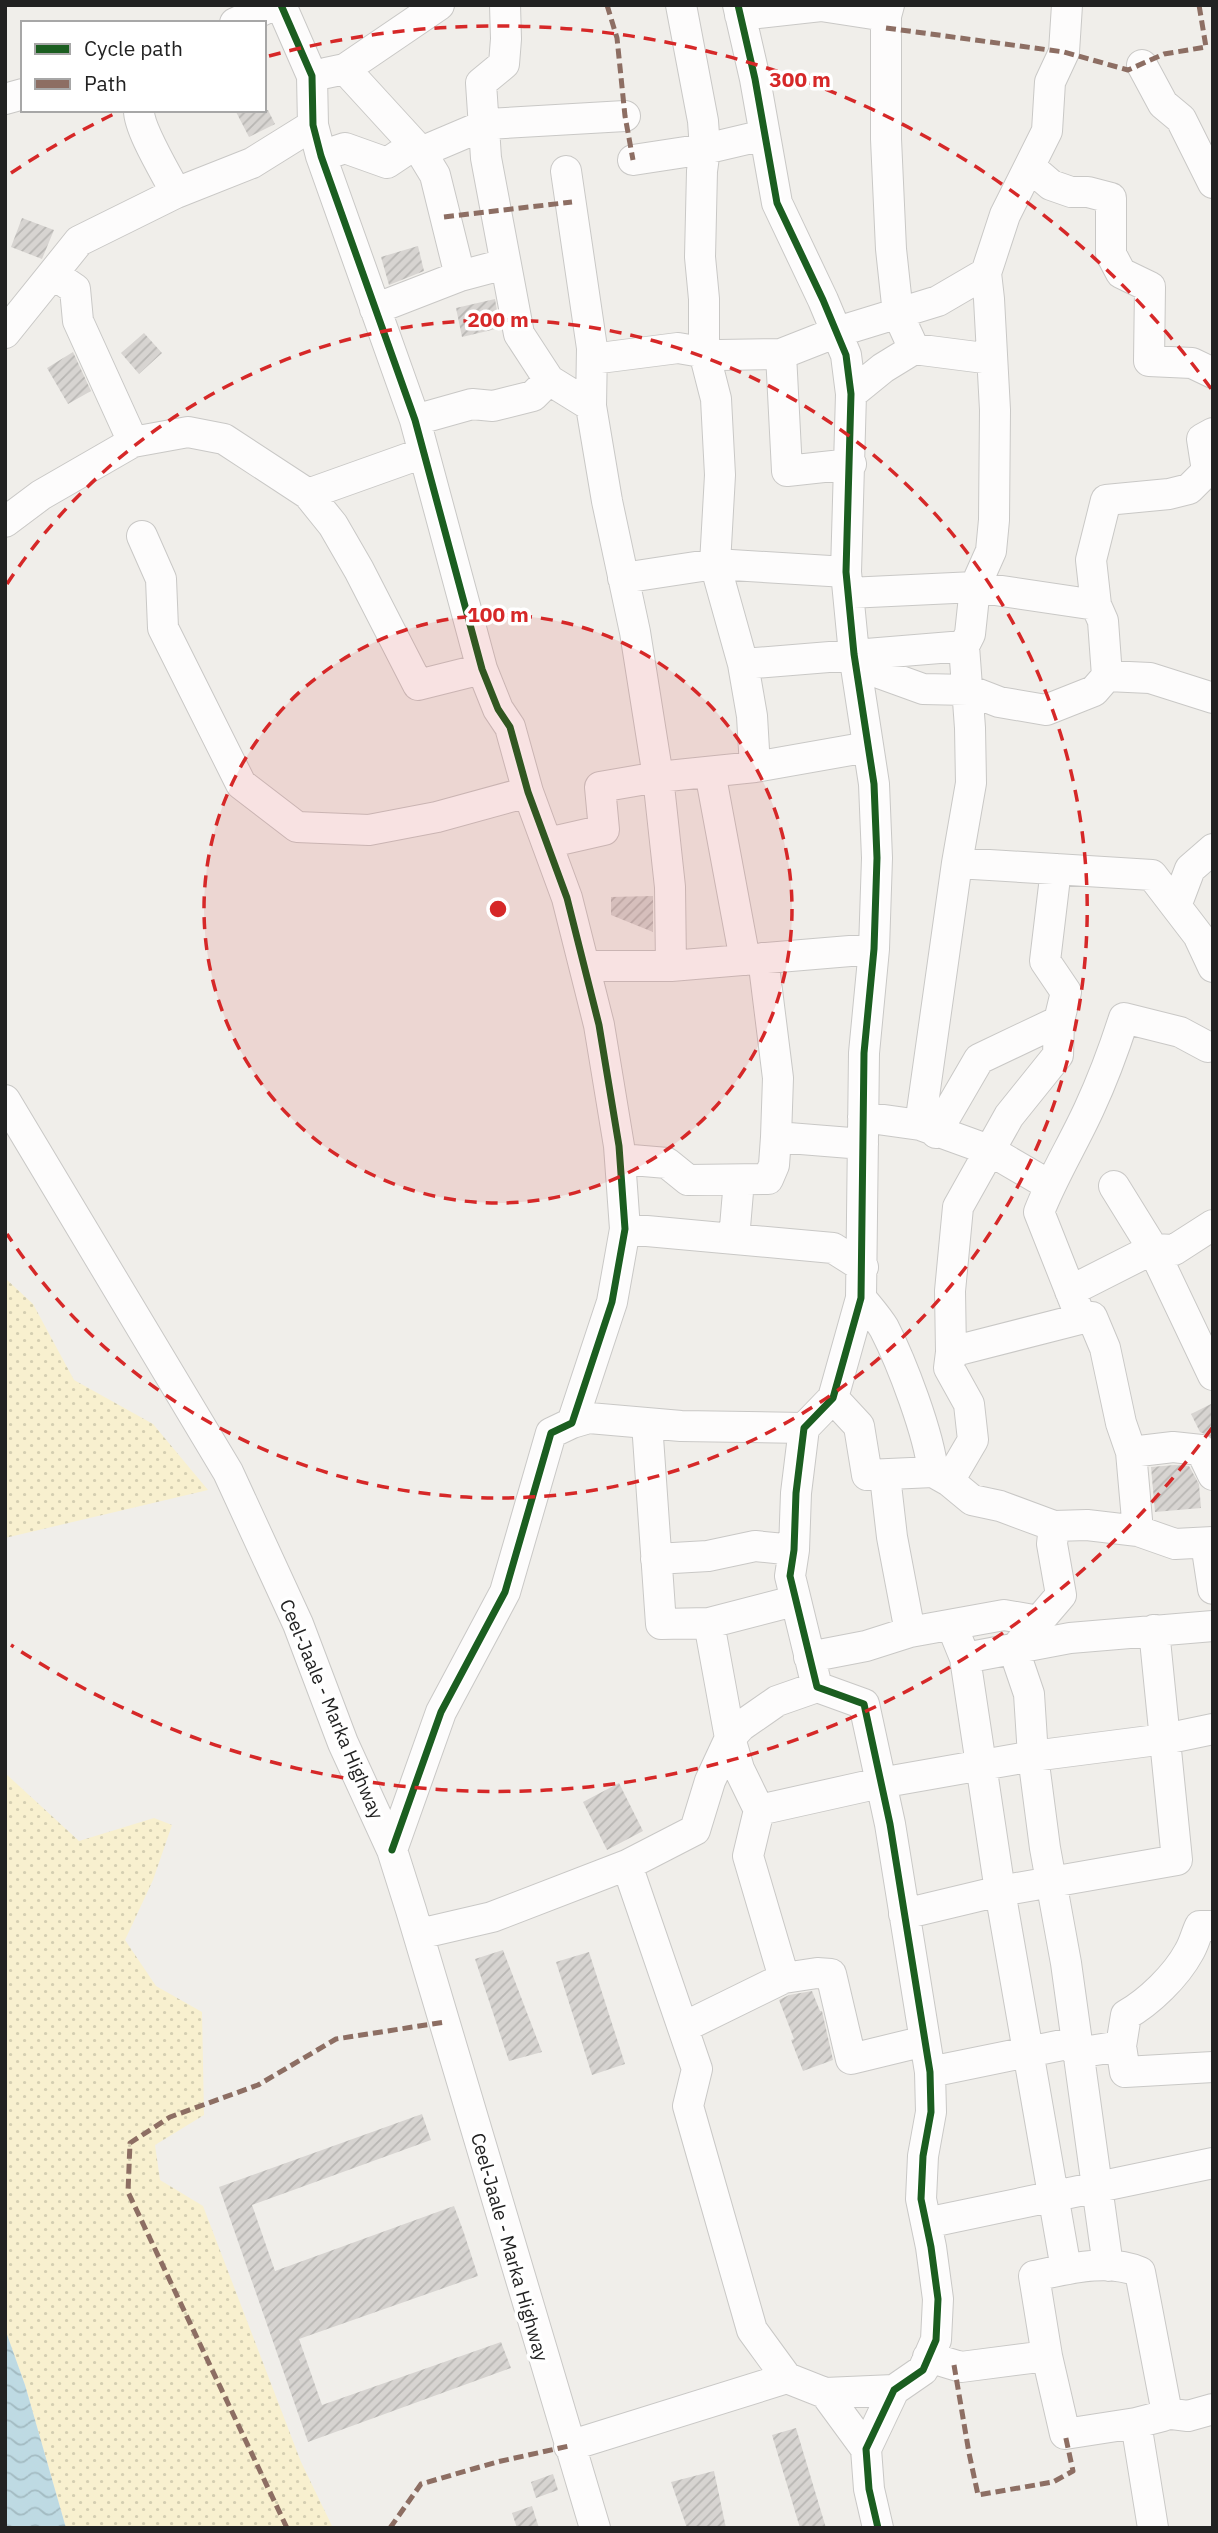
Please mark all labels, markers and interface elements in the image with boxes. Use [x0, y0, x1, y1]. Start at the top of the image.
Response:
legend [21, 21, 266, 112]
text: Cycle path [84, 34, 183, 62]
text: 300 m [769, 65, 831, 93]
text: Path [84, 69, 127, 97]
text: 200 m [467, 305, 529, 333]
text: 100 m [467, 600, 529, 628]
centre of rings [486, 897, 510, 921]
street label: Ceel-Jaale - Marka Highway [275, 1595, 389, 1823]
street label: Ceel-Jaale - Marka Highway [466, 2130, 554, 2365]

